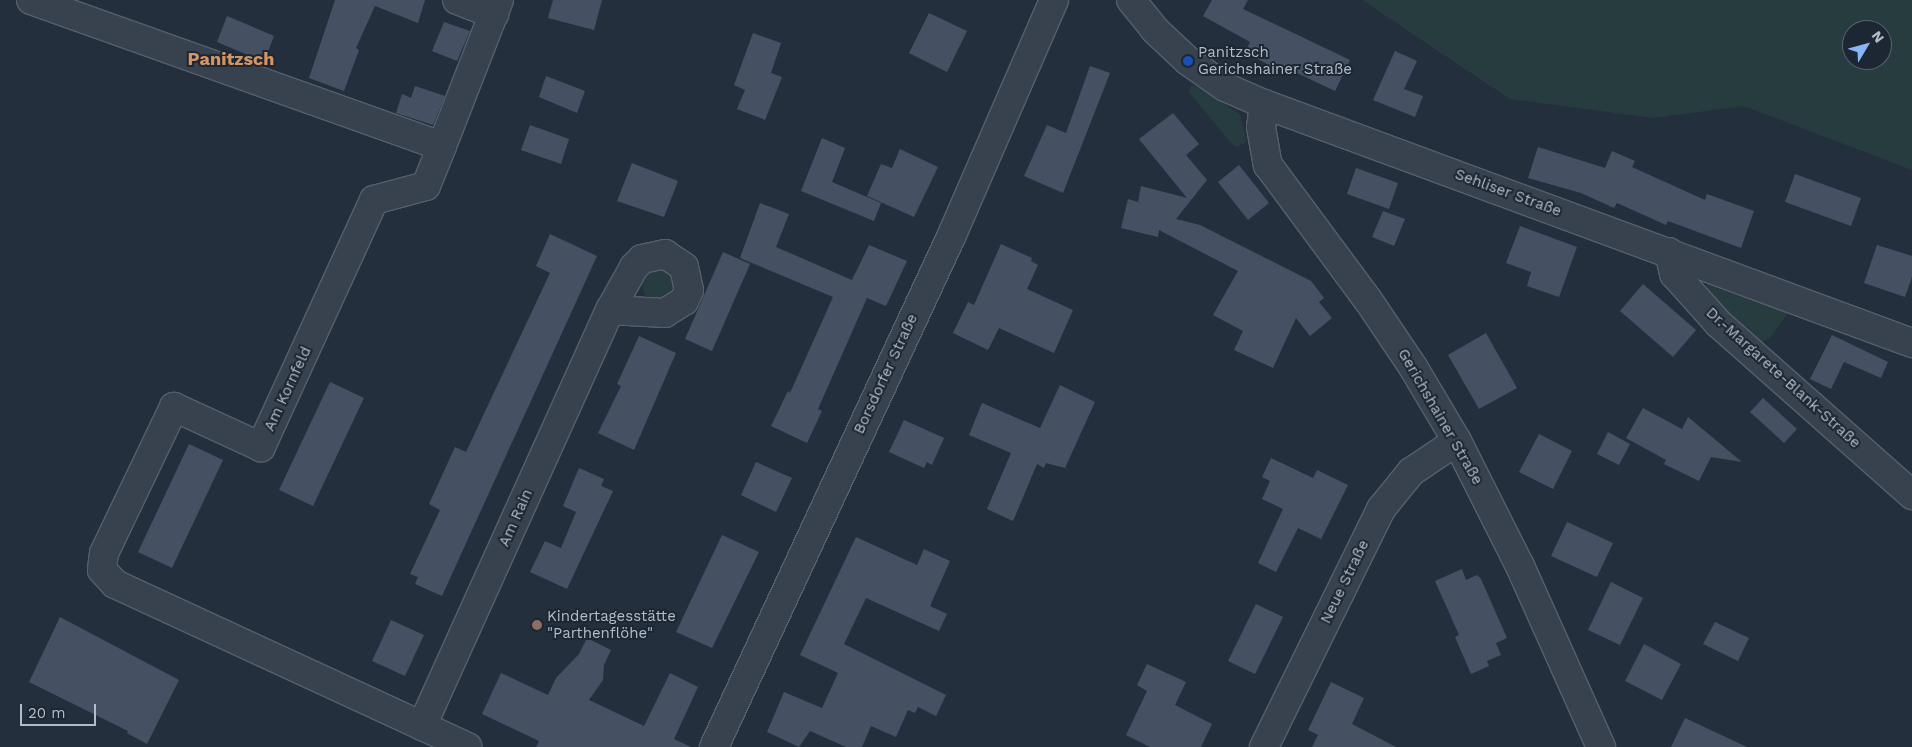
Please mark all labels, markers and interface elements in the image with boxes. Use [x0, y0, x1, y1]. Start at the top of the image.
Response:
north arrow [1842, 20, 1892, 70]
text: N [1869, 28, 1888, 46]
place label: Panitzsch Gerichshainer Straße [1198, 43, 1352, 78]
district label: Panitzsch [188, 48, 274, 70]
marker: Panitzsch Gerichshainer Straße [1182, 55, 1194, 67]
street label: Sehliser Straße [1452, 165, 1564, 221]
street label: Dr.-Margarete-Blank-Straße [1702, 304, 1864, 452]
street label: Borsdorfer Straße [850, 311, 922, 437]
street label: Am Kornfeld [261, 344, 315, 434]
street label: Gerichshainer Straße [1394, 346, 1486, 488]
street label: Am Rain [495, 486, 537, 550]
street label: Neue Straße [1317, 537, 1373, 627]
place label: Kindertagesstätte "Parthenflöhe" [547, 607, 676, 642]
marker: Kindertagesstätte "Parthenflöhe" [531, 619, 543, 631]
scale bar [22, 694, 99, 726]
text: 20 m [28, 704, 66, 722]

